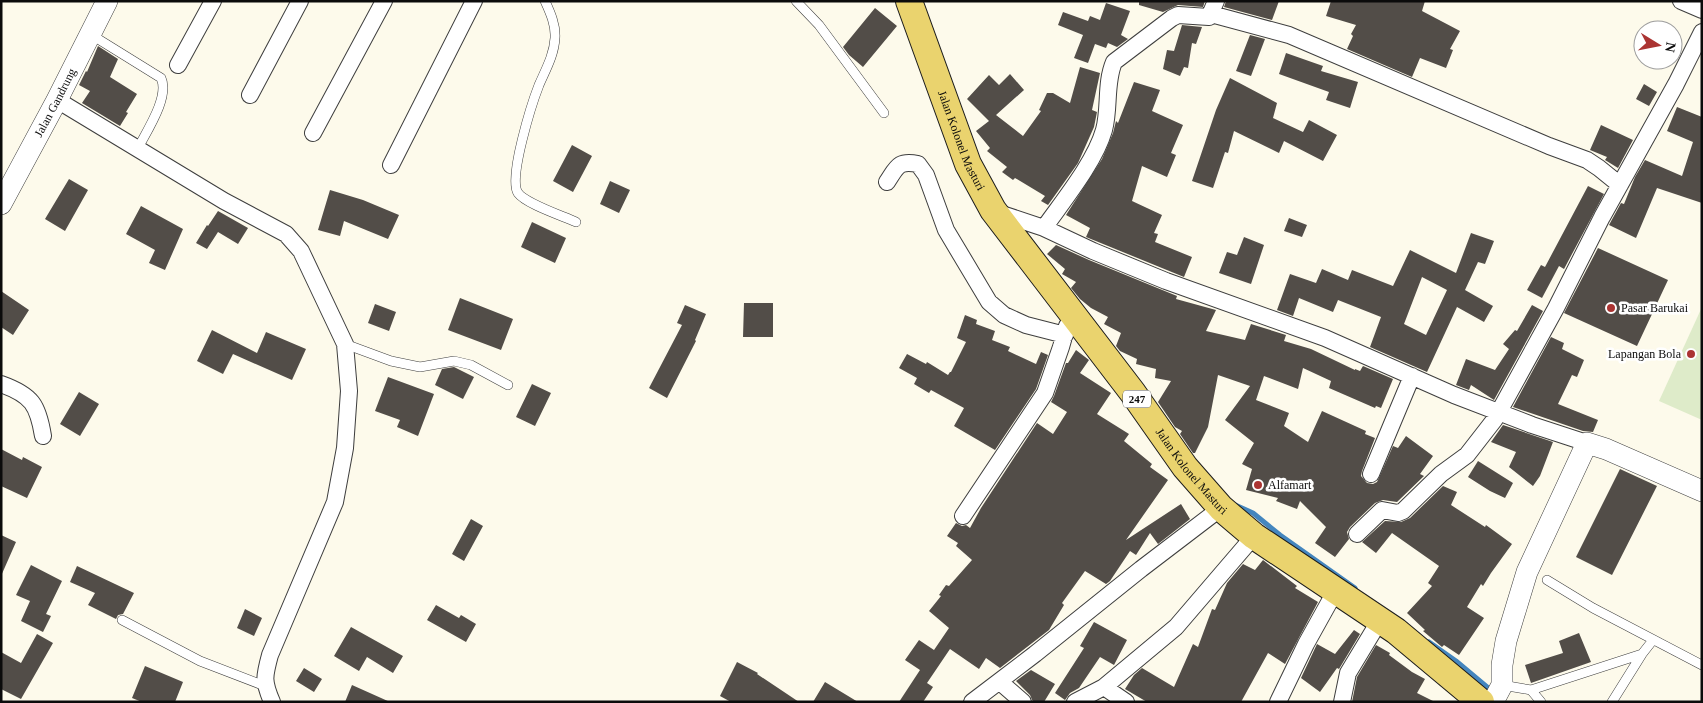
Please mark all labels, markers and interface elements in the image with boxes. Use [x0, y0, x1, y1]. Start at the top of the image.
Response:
north arrow [1633, 20, 1683, 70]
text: N [1662, 41, 1679, 53]
street label: Jalan Gandrung [31, 66, 79, 139]
street label: Jalan Kolonel Masturi [935, 89, 988, 193]
place label: Pasar Barukai [1621, 301, 1689, 315]
marker: Pasar Barukai [1605, 302, 1617, 314]
place label: Lapangan Bola [1608, 347, 1682, 361]
marker: Lapangan Bola [1685, 348, 1697, 360]
road number: 247 [1123, 390, 1151, 408]
street label: Jalan Kolonel Masturi [1153, 425, 1231, 518]
place label: Alfamart [1268, 478, 1312, 492]
marker: Alfamart [1252, 479, 1264, 491]

